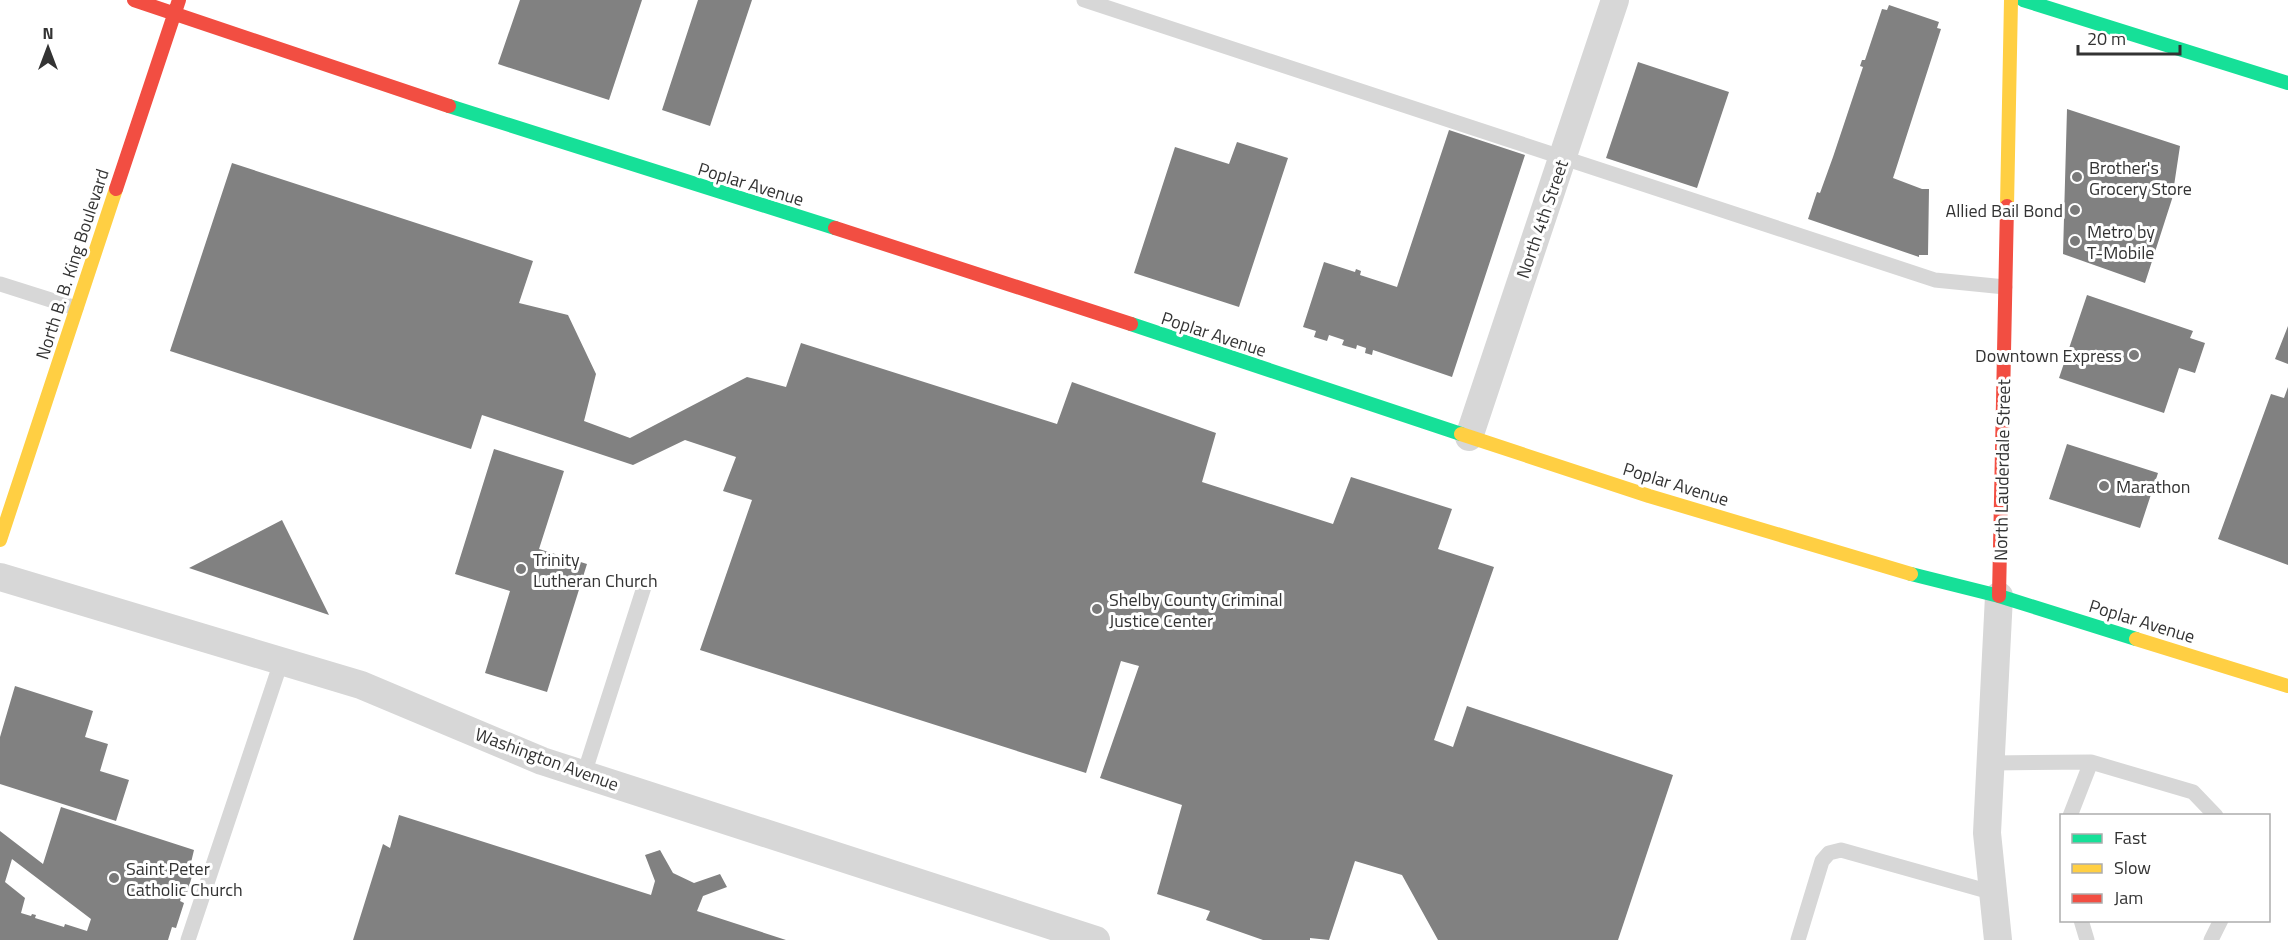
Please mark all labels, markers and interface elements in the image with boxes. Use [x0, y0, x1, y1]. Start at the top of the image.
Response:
north arrow [18, 18, 78, 78]
scale bar [2078, 18, 2180, 56]
text: N [42, 21, 54, 45]
text: 20 m [2087, 25, 2126, 52]
place label: Brother's Grocery Store [2089, 154, 2192, 202]
street label: Poplar Avenue [695, 155, 807, 213]
street label: North 4th Street [1509, 155, 1575, 282]
street label: North B. B. King Boulevard [28, 165, 116, 363]
marker: Brother's Grocery Store [2070, 170, 2084, 184]
place label: Allied Bail Bond [1945, 197, 2063, 224]
marker: Allied Bail Bond [2068, 203, 2082, 217]
place label: Metro by T-Mobile [2087, 218, 2155, 266]
marker: Metro by T-Mobile [2068, 234, 2082, 248]
street label: Poplar Avenue [1158, 304, 1270, 364]
place label: Downtown Express [1975, 342, 2122, 369]
marker: Downtown Express [2127, 348, 2141, 362]
street label: North Lauderdale Street [1987, 378, 2017, 561]
street label: Poplar Avenue [1620, 455, 1732, 513]
place label: Marathon [2116, 473, 2191, 500]
marker: Marathon [2097, 479, 2111, 493]
place label: Trinity Lutheran Church [533, 546, 658, 594]
marker: Trinity Lutheran Church [514, 562, 528, 576]
place label: Shelby County Criminal Justice Center [1109, 586, 1283, 634]
street label: Poplar Avenue [2086, 592, 2198, 650]
marker: Shelby County Criminal Justice Center [1090, 602, 1104, 616]
street label: Washington Avenue [471, 720, 623, 798]
legend [2060, 814, 2270, 922]
text: Fast [2114, 824, 2147, 851]
text: Slow [2114, 854, 2151, 881]
place label: Saint Peter Catholic Church [126, 855, 243, 903]
marker: Saint Peter Catholic Church [107, 871, 121, 885]
text: Jam [2114, 884, 2143, 911]

